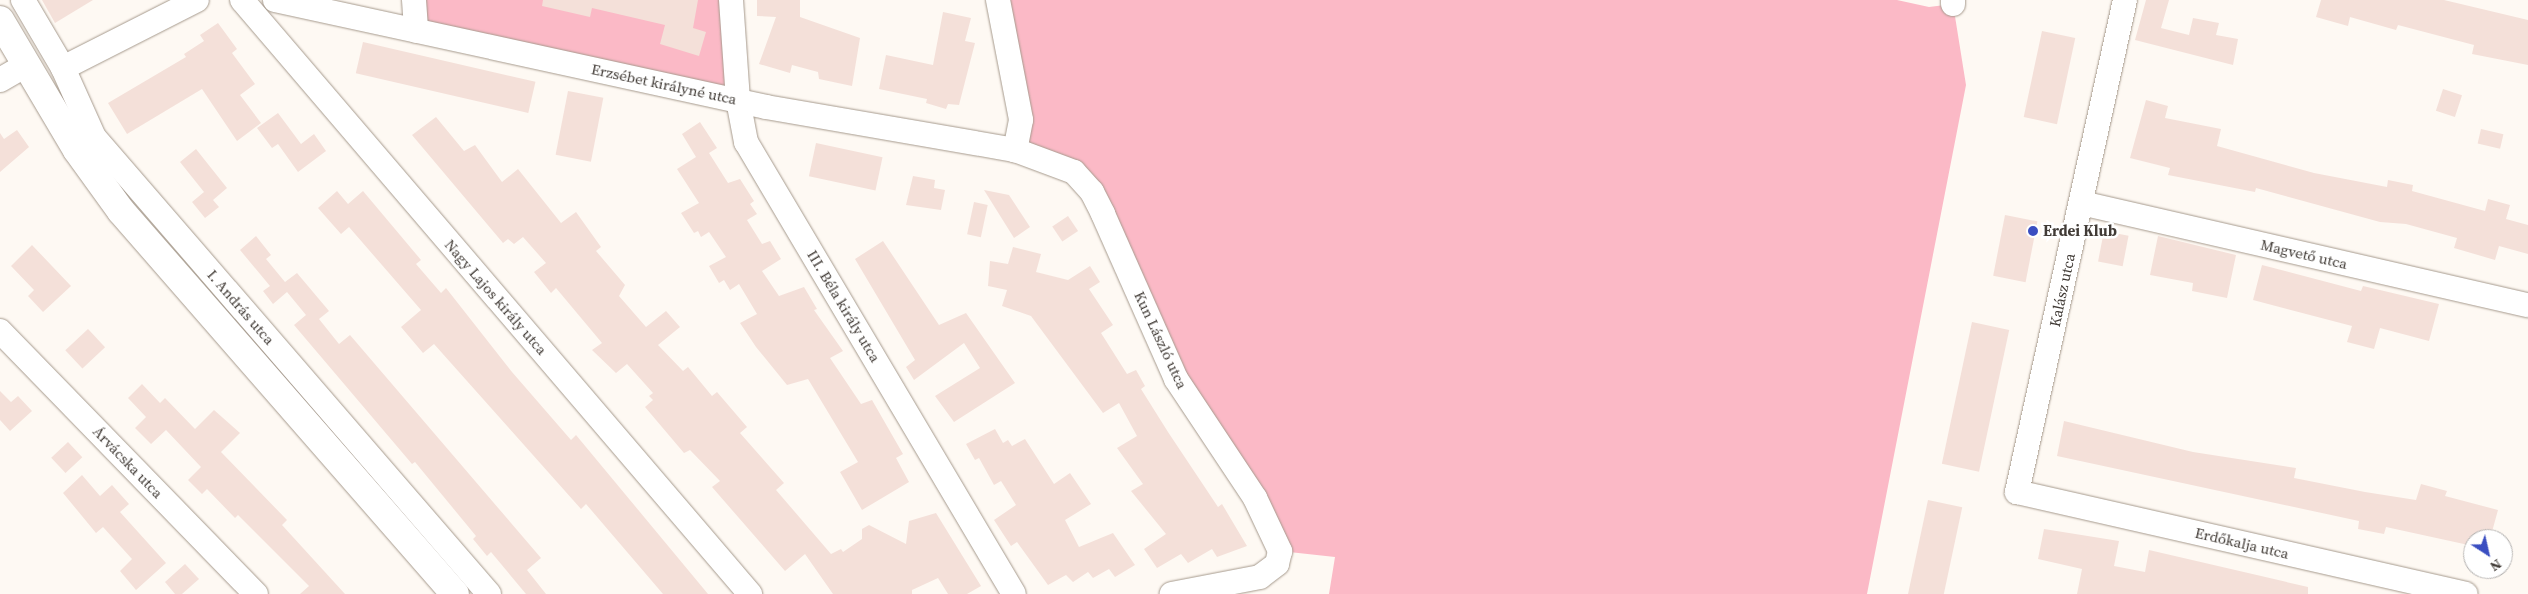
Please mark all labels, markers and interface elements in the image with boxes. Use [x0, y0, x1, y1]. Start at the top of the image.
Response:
street label: Erzsébet királyné utca [590, 60, 738, 108]
place label: Erdei Klub [2043, 222, 2117, 240]
marker: Erdei Klub [2027, 225, 2039, 237]
street label: Magvető utca [2259, 235, 2349, 273]
street label: Nagy Lajos király utca [441, 236, 551, 358]
street label: III. Béla király utca [803, 247, 885, 365]
street label: Kalász utca [2045, 252, 2079, 328]
street label: I. András utca [204, 266, 278, 348]
street label: Kun László utca [1131, 288, 1191, 392]
street label: Árvácska utca [89, 422, 167, 502]
street label: Erdőkalja utca [2193, 523, 2291, 563]
north arrow [2463, 529, 2513, 579]
text: N [2486, 554, 2506, 577]

